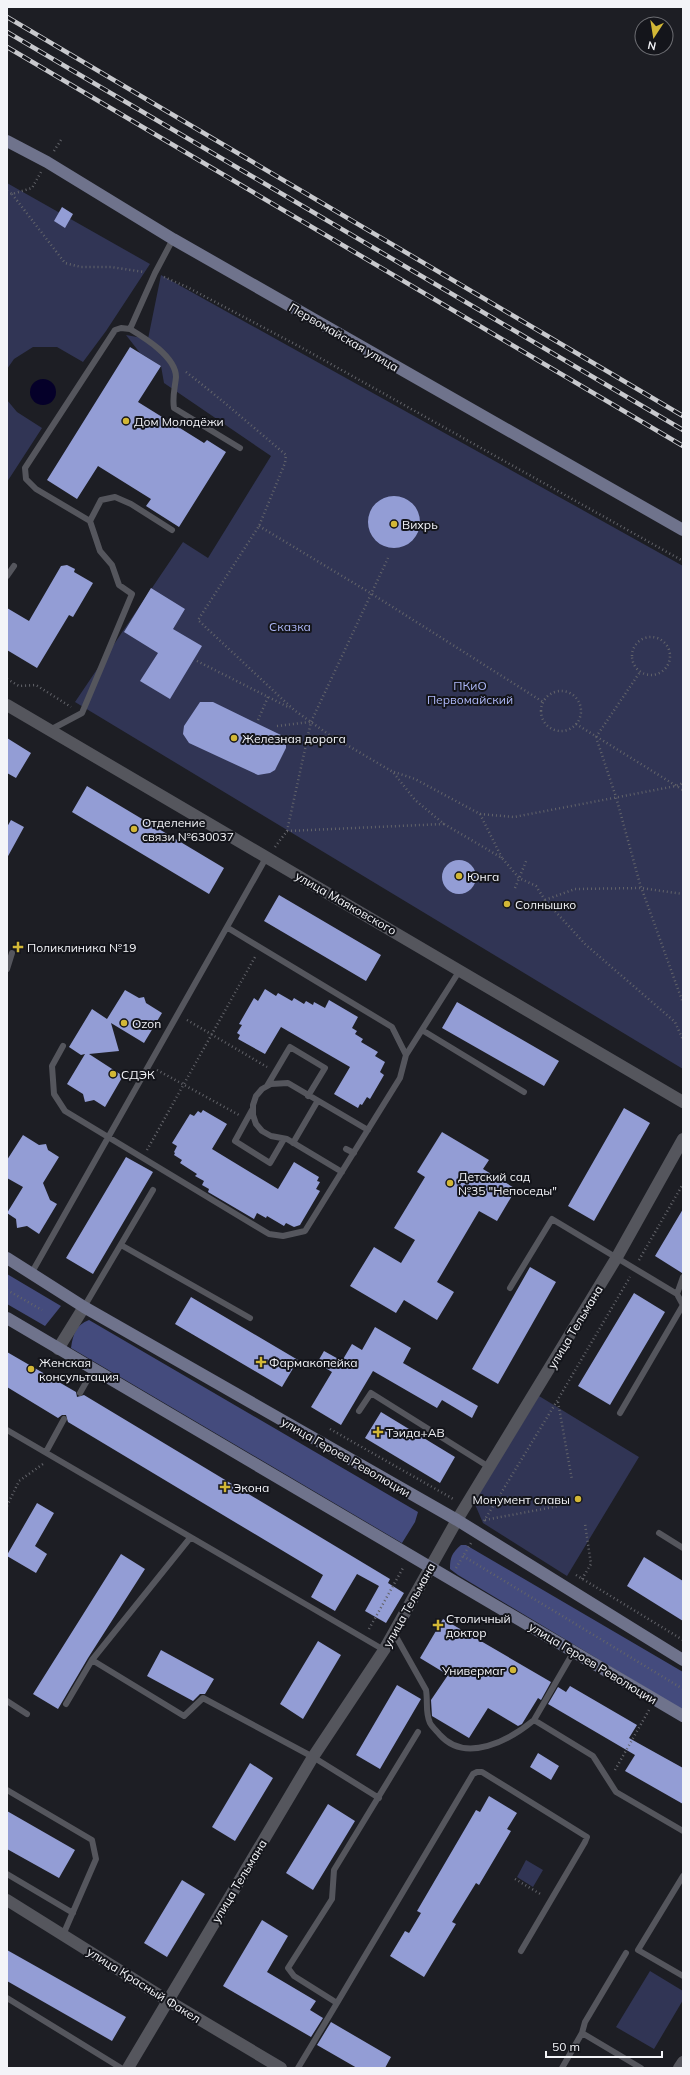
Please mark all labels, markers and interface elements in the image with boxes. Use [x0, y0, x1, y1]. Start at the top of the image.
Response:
north arrow [634, 16, 674, 56]
text: N [646, 38, 657, 53]
street label: Первомайская улица [287, 300, 401, 374]
place label: Дом Молодёжи [134, 414, 224, 429]
marker: Дом Молодёжи [121, 416, 131, 426]
place label: Вихрь [402, 517, 438, 532]
marker: Вихрь [389, 519, 399, 529]
park label: Сказка [269, 619, 311, 634]
park label: ПКиО Первомайский [427, 678, 513, 707]
place label: Железная дорога [242, 731, 346, 746]
marker: Железная дорога [229, 733, 239, 743]
place label: Отделение связи №630037 [142, 815, 234, 844]
marker: Отделение связи №630037 [129, 824, 139, 834]
street label: улица Маяковского [293, 868, 399, 938]
place label: Юнга [467, 869, 499, 884]
marker: Юнга [454, 871, 464, 881]
place label: Солнышко [515, 897, 576, 912]
marker: Солнышко [502, 899, 512, 909]
place label: Поликлиника №19 [27, 940, 137, 955]
marker: Поликлиника №19 [12, 941, 24, 953]
place label: Ozon [132, 1016, 161, 1031]
marker: Ozon [119, 1018, 129, 1028]
place label: СДЭК [121, 1067, 155, 1082]
marker: СДЭК [108, 1069, 118, 1079]
place label: Детский сад №35 "Непоседы" [458, 1169, 557, 1198]
marker: Детский сад №35 "Непоседы" [445, 1178, 455, 1188]
street label: улица Тельмана [544, 1283, 606, 1371]
place label: Женская консультация [39, 1355, 119, 1384]
place label: Фармакопейка [269, 1355, 358, 1370]
marker: Фармакопейка [256, 1357, 266, 1367]
marker: Женская консультация [26, 1364, 36, 1374]
street label: улица Героев Революции [279, 1414, 413, 1500]
place label: Тэида+АВ [386, 1425, 445, 1440]
marker: Тэида+АВ [373, 1427, 383, 1437]
place label: Экона [233, 1480, 269, 1495]
marker: Экона [220, 1482, 230, 1492]
place label: Монумент славы [473, 1492, 570, 1507]
marker: Монумент славы [573, 1494, 583, 1504]
street label: улица Тельмана [380, 1560, 438, 1650]
place label: Столичный доктор [446, 1611, 511, 1640]
street label: улица Героев Революции [526, 1619, 660, 1707]
marker: Столичный доктор [433, 1620, 443, 1630]
place label: Универмаг [441, 1663, 506, 1678]
marker: Универмаг [508, 1665, 518, 1675]
street label: улица Тельмана [208, 1837, 270, 1925]
street label: улица Красный Факел [84, 1944, 204, 2026]
scale bar [546, 2033, 662, 2059]
text: 50 m [552, 2039, 580, 2054]

